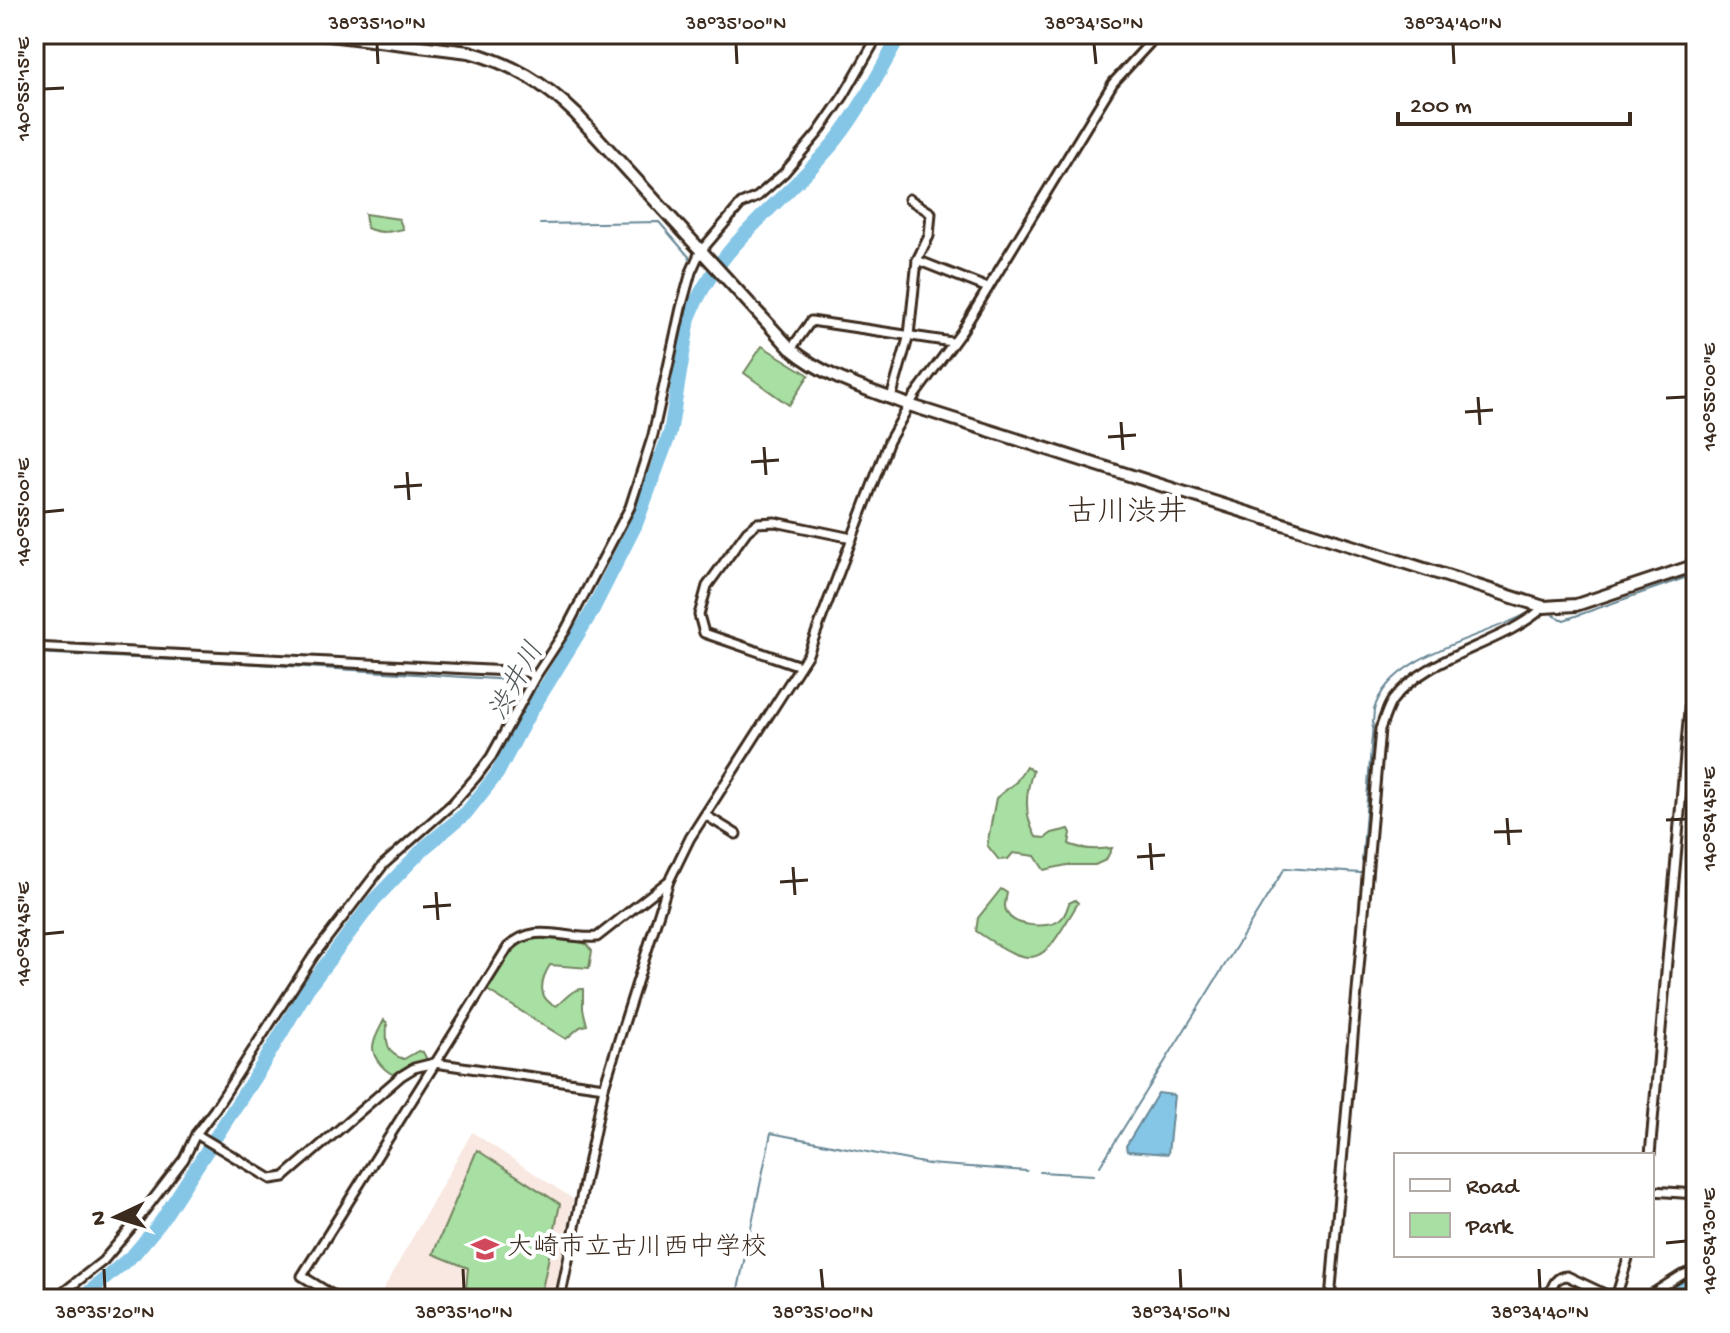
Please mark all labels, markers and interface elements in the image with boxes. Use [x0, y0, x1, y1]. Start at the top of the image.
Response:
text: 38°35'10"N [327, 14, 426, 37]
text: 38°35'00"N [685, 14, 786, 37]
text: 38°34'50"N [1044, 14, 1143, 37]
text: 38°34'40"N [1403, 14, 1502, 37]
text: 140°55'15"E [14, 36, 37, 142]
scale bar [1398, 76, 1630, 126]
text: 200 m [1410, 93, 1472, 122]
text: 140°55'00"E [1700, 342, 1723, 452]
text: 140°55'00"E [14, 457, 37, 567]
district label: 古川渋井 [1067, 495, 1187, 532]
water label: 渋井川 [482, 637, 553, 727]
text: 140°54'45"E [1700, 766, 1723, 872]
text: 140°54'45"E [14, 881, 37, 987]
legend [1394, 1153, 1654, 1257]
text: Road [1466, 1174, 1520, 1203]
north arrow [76, 1177, 156, 1257]
text: 140°54'30"E [1700, 1187, 1723, 1295]
text: N [87, 1210, 114, 1226]
text: Park [1465, 1214, 1514, 1243]
place label: 大崎市立古川西中学校 [507, 1232, 767, 1265]
school or university icon: 大崎市立古川西中学校 [470, 1234, 500, 1264]
text: 38°35'20"N [55, 1303, 154, 1326]
text: 38°35'10"N [414, 1303, 513, 1326]
text: 38°35'00"N [772, 1303, 873, 1326]
text: 38°34'50"N [1131, 1303, 1230, 1326]
text: 38°34'40"N [1490, 1303, 1589, 1326]

